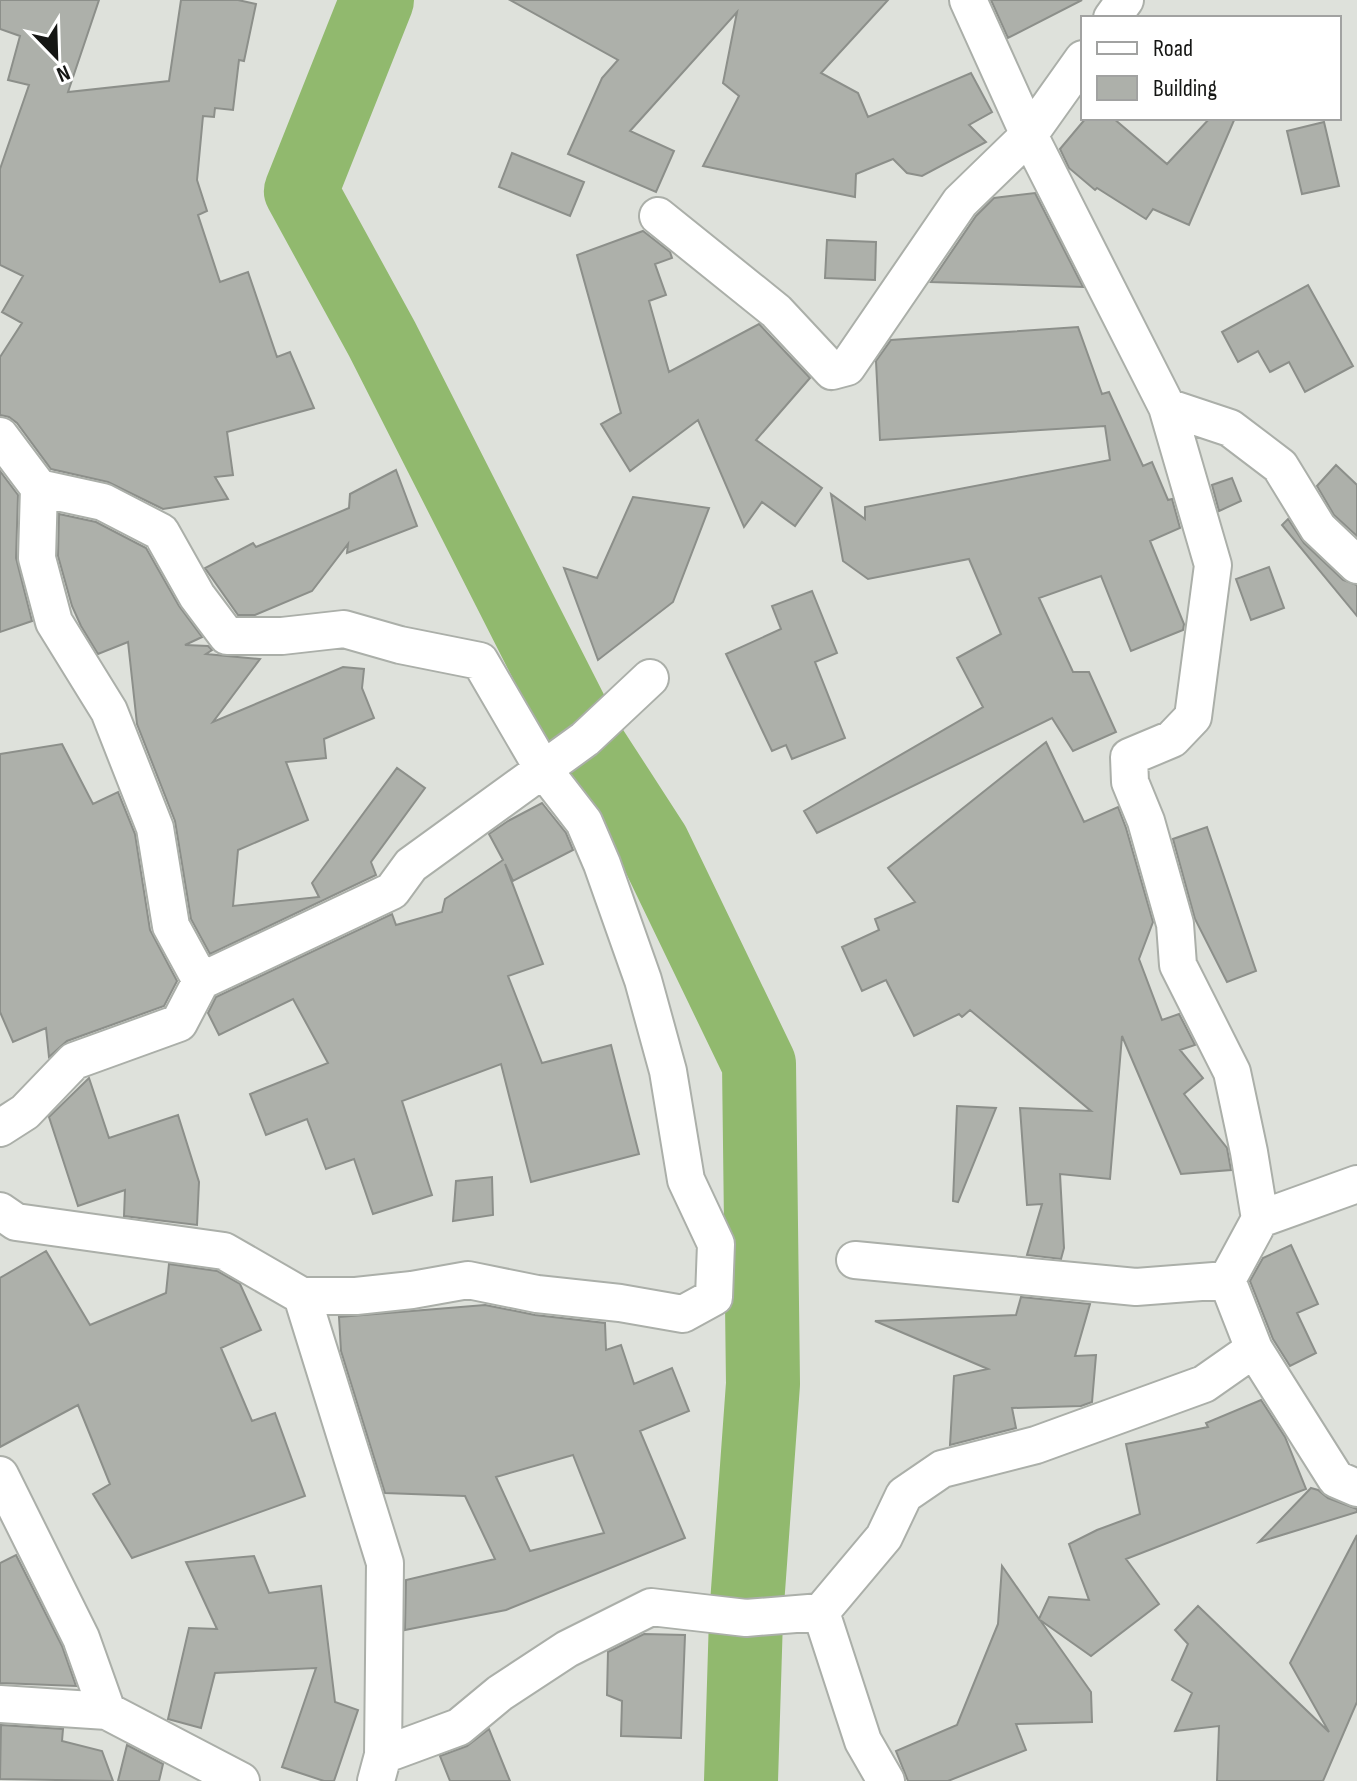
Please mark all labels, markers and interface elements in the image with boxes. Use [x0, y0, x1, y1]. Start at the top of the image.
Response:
north arrow [16, 16, 96, 96]
legend [1081, 16, 1341, 120]
text: Road [1153, 34, 1193, 63]
text: N [53, 58, 74, 88]
text: Building [1153, 74, 1217, 103]

